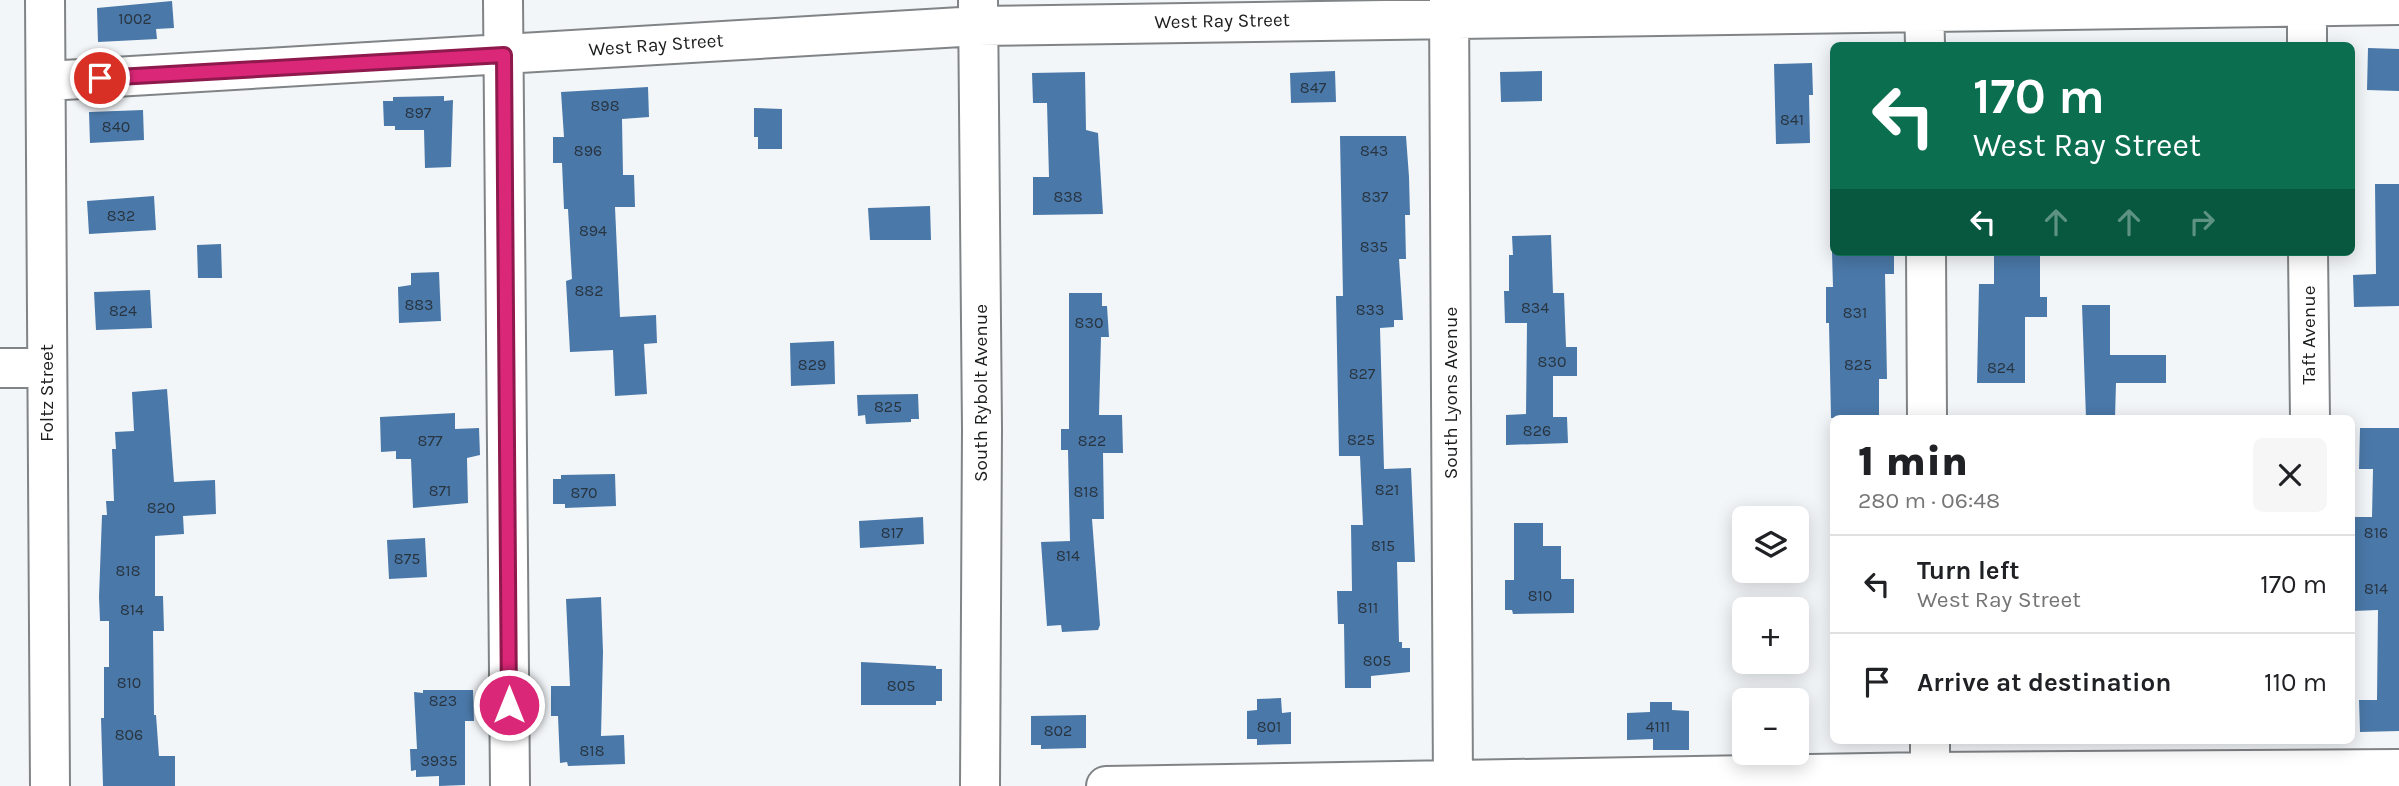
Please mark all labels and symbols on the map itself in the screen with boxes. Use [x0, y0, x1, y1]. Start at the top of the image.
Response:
house number: 1002 [118, 9, 152, 28]
street label: West Ray Street [1154, 9, 1290, 33]
street label: West Ray Street [588, 29, 724, 61]
pin [70, 48, 130, 108]
house number: 847 [1300, 78, 1327, 97]
house number: 898 [591, 96, 619, 115]
house number: 897 [405, 103, 432, 122]
house number: 841 [1780, 110, 1804, 129]
house number: 840 [102, 117, 130, 136]
house number: 896 [574, 141, 602, 160]
house number: 843 [1360, 141, 1388, 160]
house number: 838 [1053, 187, 1083, 206]
house number: 837 [1362, 187, 1389, 206]
house number: 832 [107, 206, 135, 225]
house number: 894 [579, 221, 607, 240]
house number: 835 [1360, 237, 1388, 256]
house number: 882 [575, 281, 603, 300]
street label: Taft Avenue [2298, 285, 2320, 385]
house number: 883 [404, 295, 434, 314]
house number: 834 [1521, 298, 1549, 317]
house number: 833 [1356, 300, 1384, 319]
house number: 824 [109, 301, 137, 320]
house number: 831 [1843, 303, 1867, 322]
street label: South Rybolt Avenue [970, 304, 992, 482]
street label: South Lyons Avenue [1440, 307, 1462, 479]
house number: 830 [1075, 313, 1103, 332]
street label: Foltz Street [36, 344, 58, 442]
house number: 830 [1538, 352, 1566, 371]
house number: 829 [798, 355, 826, 374]
house number: 825 [1844, 355, 1872, 374]
house number: 824 [1987, 358, 2015, 377]
house number: 827 [1349, 364, 1376, 383]
house number: 825 [874, 397, 902, 416]
house number: 826 [1523, 421, 1551, 440]
house number: 825 [1347, 430, 1375, 449]
house number: 877 [418, 431, 443, 450]
house number: 822 [1078, 431, 1106, 450]
house number: 821 [1375, 480, 1399, 499]
house number: 871 [429, 481, 451, 500]
house number: 818 [1074, 482, 1098, 501]
house number: 870 [571, 483, 597, 502]
house number: 820 [147, 498, 175, 517]
house number: 817 [881, 523, 904, 542]
house number: 816 [2364, 523, 2388, 542]
house number: 815 [1371, 536, 1395, 555]
house number: 814 [1056, 546, 1080, 565]
house number: 875 [394, 549, 420, 568]
house number: 818 [116, 561, 140, 580]
house number: 814 [2364, 579, 2388, 598]
house number: 810 [1528, 586, 1552, 605]
house number: 811 [1358, 598, 1378, 617]
house number: 814 [120, 600, 144, 619]
house number: 805 [1363, 651, 1391, 670]
position arrow [472, 668, 546, 742]
house number: 810 [117, 673, 141, 692]
house number: 805 [887, 676, 915, 695]
house number: 823 [429, 691, 457, 710]
house number: 801 [1257, 717, 1281, 736]
house number: 4111 [1646, 717, 1670, 736]
house number: 802 [1044, 721, 1072, 740]
house number: 806 [115, 725, 143, 744]
house number: 818 [580, 741, 604, 760]
house number: 3935 [420, 751, 458, 770]

